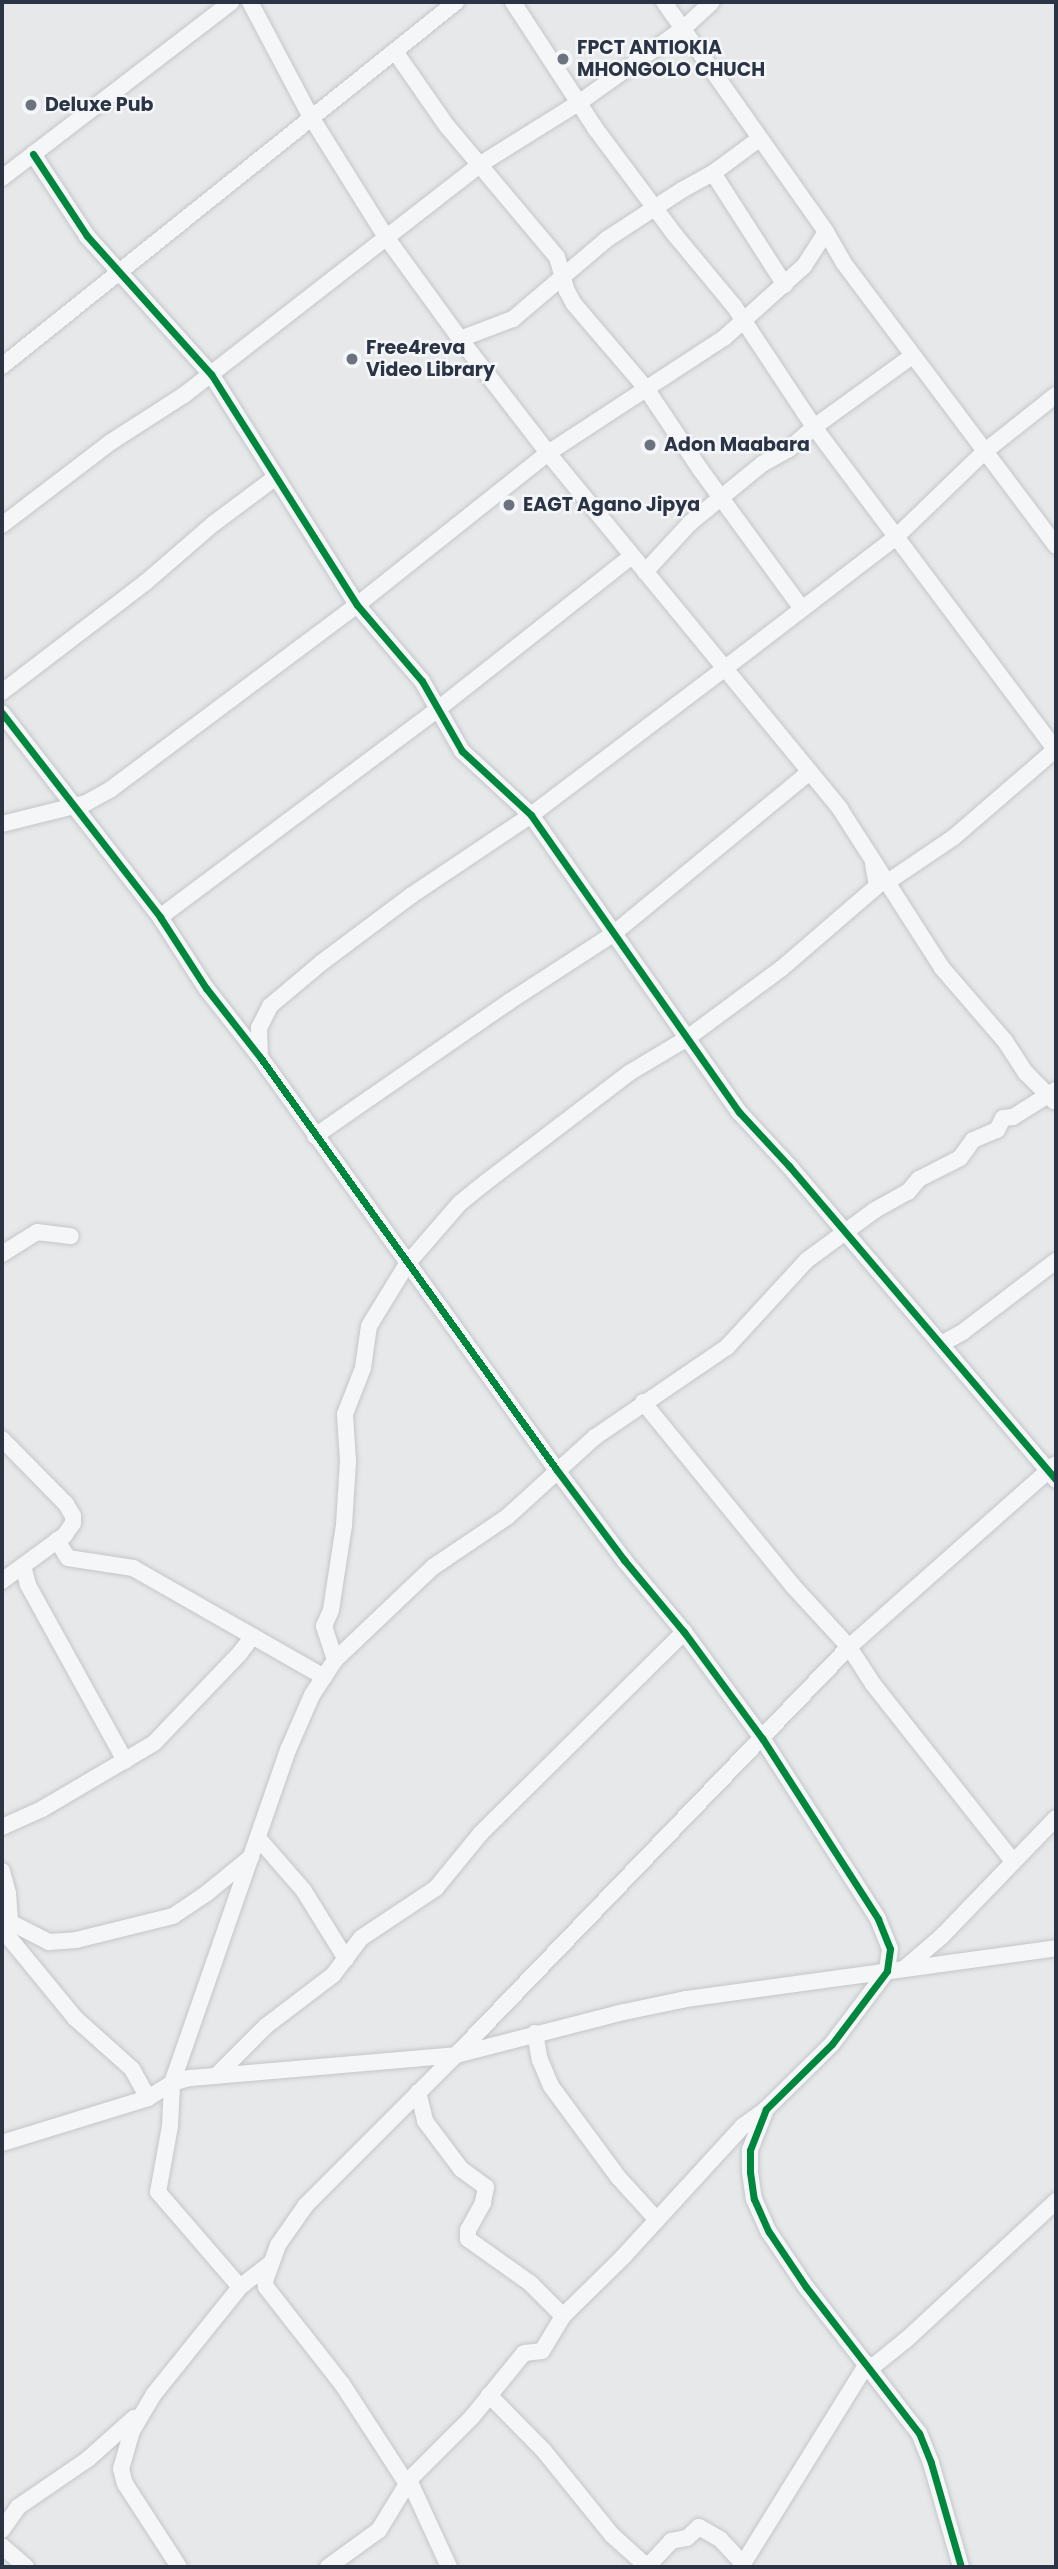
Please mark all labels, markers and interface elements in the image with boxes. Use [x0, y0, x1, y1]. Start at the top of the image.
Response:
place label: FPCT ANTIOKIA MHONGOLO CHUCH [577, 37, 765, 81]
marker: FPCT ANTIOKIA MHONGOLO CHUCH [555, 51, 571, 67]
place label: Deluxe Pub [45, 94, 153, 116]
marker: Deluxe Pub [23, 97, 39, 113]
place label: Free4reva Video Library [366, 337, 495, 381]
marker: Free4reva Video Library [344, 351, 360, 367]
place label: Adon Maabara [664, 434, 810, 456]
marker: Adon Maabara [642, 437, 658, 453]
place label: EAGT Agano Jipya [523, 494, 700, 516]
marker: EAGT Agano Jipya [501, 497, 517, 513]

